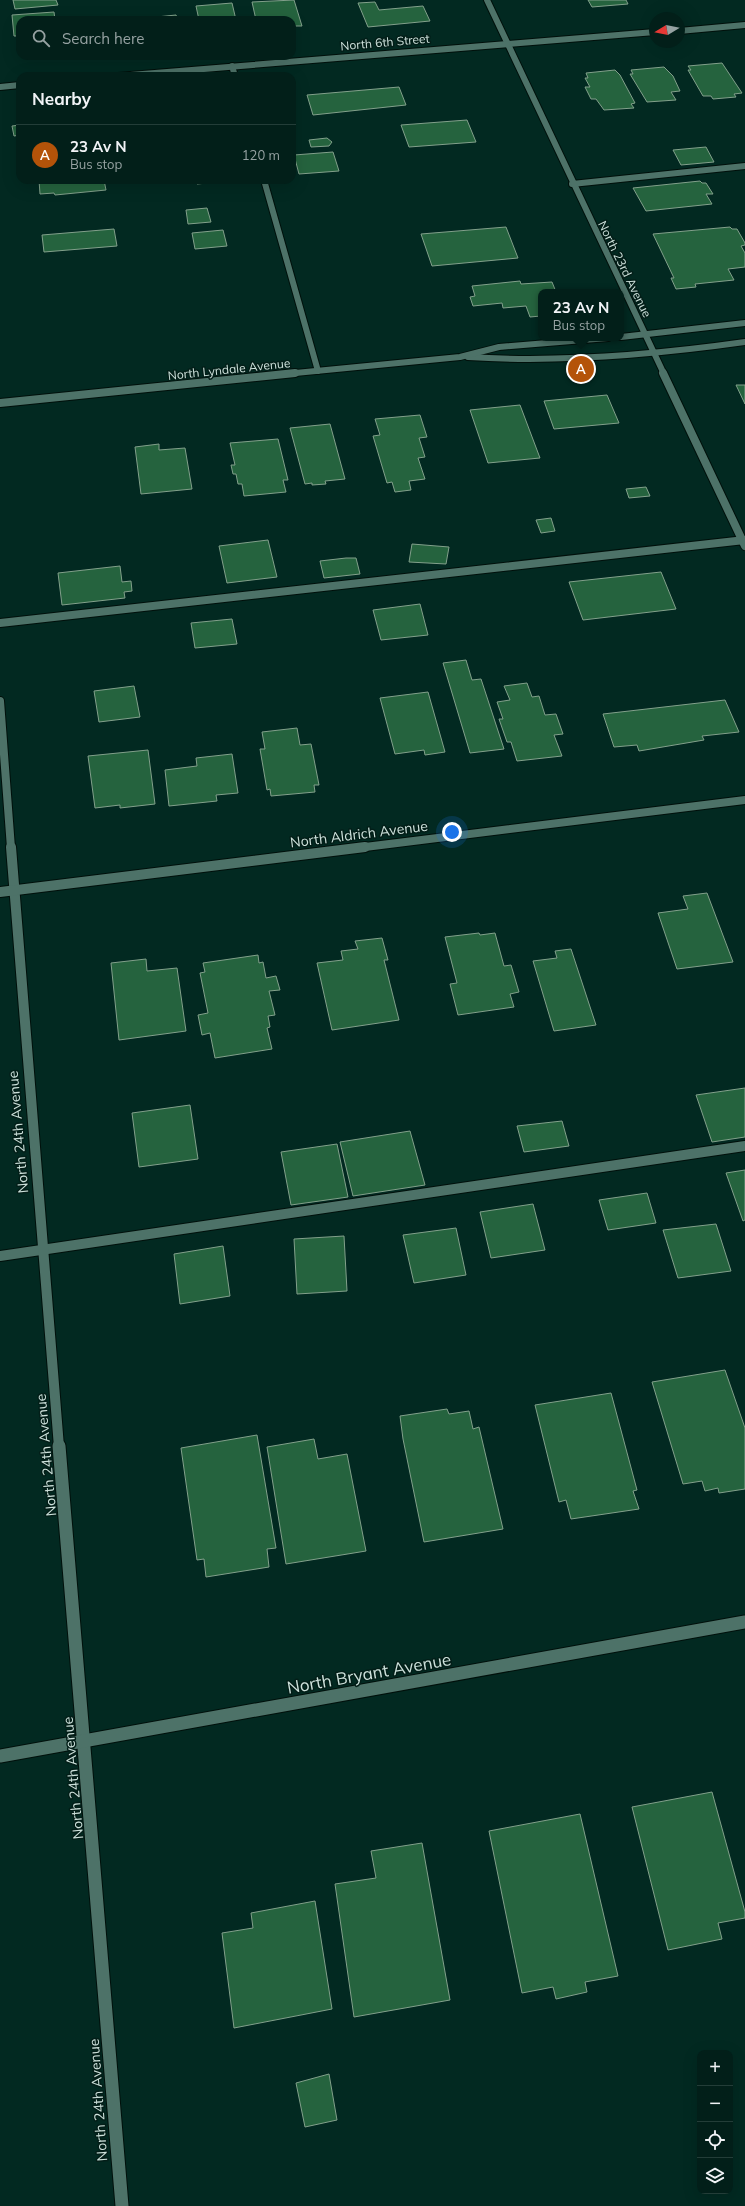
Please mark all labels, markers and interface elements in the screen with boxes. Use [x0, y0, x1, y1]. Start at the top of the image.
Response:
north arrow [649, 12, 685, 48]
search box [16, 16, 296, 60]
icon: search [30, 27, 52, 49]
text: Search here [62, 29, 144, 48]
street label: North 6th Street [340, 31, 430, 53]
text: Nearby [32, 88, 91, 109]
text: 23 Av N [70, 137, 127, 156]
text: A [40, 147, 50, 163]
text: 120 m [242, 147, 280, 163]
text: Bus stop [70, 156, 122, 172]
street label: North 23rd Avenue [595, 218, 655, 320]
popup [538, 289, 624, 341]
text: 23 Av N [553, 298, 609, 317]
text: Bus stop [553, 317, 605, 333]
pin: A [568, 354, 594, 384]
street label: North Lyndale Avenue [167, 355, 291, 383]
street label: North Aldrich Avenue [289, 817, 429, 851]
your location [442, 822, 462, 842]
street label: North 24th Avenue [4, 1070, 32, 1194]
street label: North 24th Avenue [32, 1393, 60, 1517]
street label: North Bryant Avenue [285, 1648, 453, 1699]
street label: North 24th Avenue [59, 1716, 87, 1840]
street label: North 24th Avenue [85, 2038, 111, 2162]
map controls [697, 2050, 733, 2194]
button: + [697, 2050, 733, 2086]
button: − [697, 2086, 733, 2122]
button: locate [697, 2122, 733, 2158]
button: layers [697, 2158, 733, 2194]

